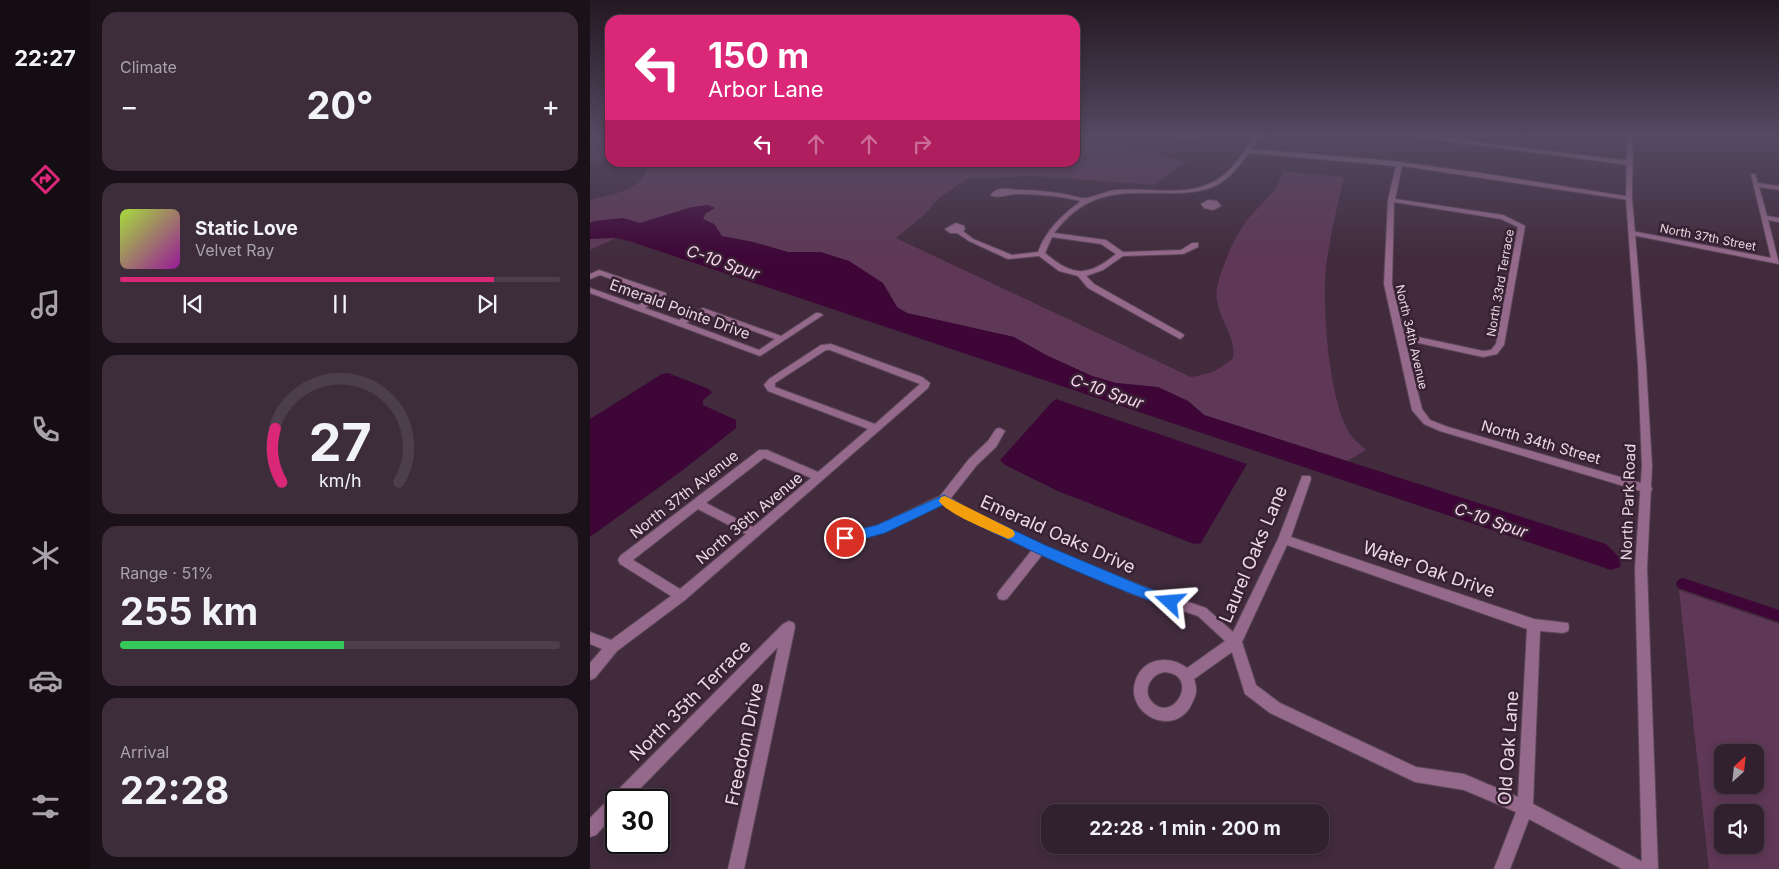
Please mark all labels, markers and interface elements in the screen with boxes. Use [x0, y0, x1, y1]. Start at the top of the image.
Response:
text: 150 m [708, 34, 809, 76]
icon: left [625, 35, 690, 100]
text: 22:27 [14, 45, 76, 71]
text: Climate [120, 57, 177, 77]
text: Arbor Lane [708, 76, 824, 102]
text: 20° [306, 82, 374, 128]
text: − [120, 89, 139, 123]
text: + [541, 89, 560, 123]
icon: left [749, 130, 777, 158]
icon: ahead [802, 130, 830, 158]
icon: ahead [855, 130, 883, 158]
icon: right [908, 130, 936, 158]
icon: directions [28, 162, 63, 197]
text: Static Love [195, 217, 298, 240]
street label: North 37th Street [1659, 220, 1757, 254]
street label: North 33rd Terrace [1483, 228, 1517, 338]
text: Velvet Ray [195, 240, 274, 260]
water label: C-10 Spur [684, 240, 763, 284]
street label: Emerald Pointe Drive [607, 275, 753, 343]
street label: North 34th Avenue [1393, 283, 1431, 391]
icon: music [28, 287, 63, 322]
icon: previous [179, 290, 207, 318]
icon: pause [326, 290, 354, 318]
icon: next [473, 290, 501, 318]
water label: C-10 Spur [1068, 369, 1147, 413]
text: 27 [309, 411, 372, 474]
icon: phone [28, 412, 63, 447]
street label: North 34th Street [1479, 416, 1603, 468]
street label: North Park Road [1616, 443, 1640, 561]
street label: North 37th Avenue [626, 446, 742, 542]
street label: North 36th Avenue [692, 468, 806, 568]
text: km/h [319, 470, 361, 491]
street label: Laurel Oaks Lane [1215, 482, 1291, 626]
street label: Emerald Oaks Drive [977, 490, 1139, 578]
water label: C-10 Spur [1452, 498, 1531, 542]
pin [824, 517, 866, 559]
icon: arrive [831, 524, 859, 552]
street label: Water Oak Drive [1360, 537, 1498, 601]
icon: climate [28, 538, 63, 573]
text: Range · 51% [120, 563, 213, 583]
position arrow [1143, 575, 1195, 627]
text: 255 km [120, 588, 258, 634]
street label: North 35th Terrace [625, 635, 755, 765]
icon: car [28, 663, 63, 698]
street label: Freedom Drive [721, 681, 767, 807]
street label: Old Oak Lane [1494, 690, 1522, 806]
text: Arrival [120, 742, 169, 762]
north arrow [1714, 744, 1764, 794]
map controls [1714, 744, 1764, 854]
text: 22:28 [120, 767, 229, 813]
icon: filters [28, 789, 63, 824]
speed limit sign: 30 [605, 789, 670, 854]
button: sound [1714, 804, 1764, 854]
text: 22:28 · 1 min · 200 m [1089, 817, 1281, 840]

